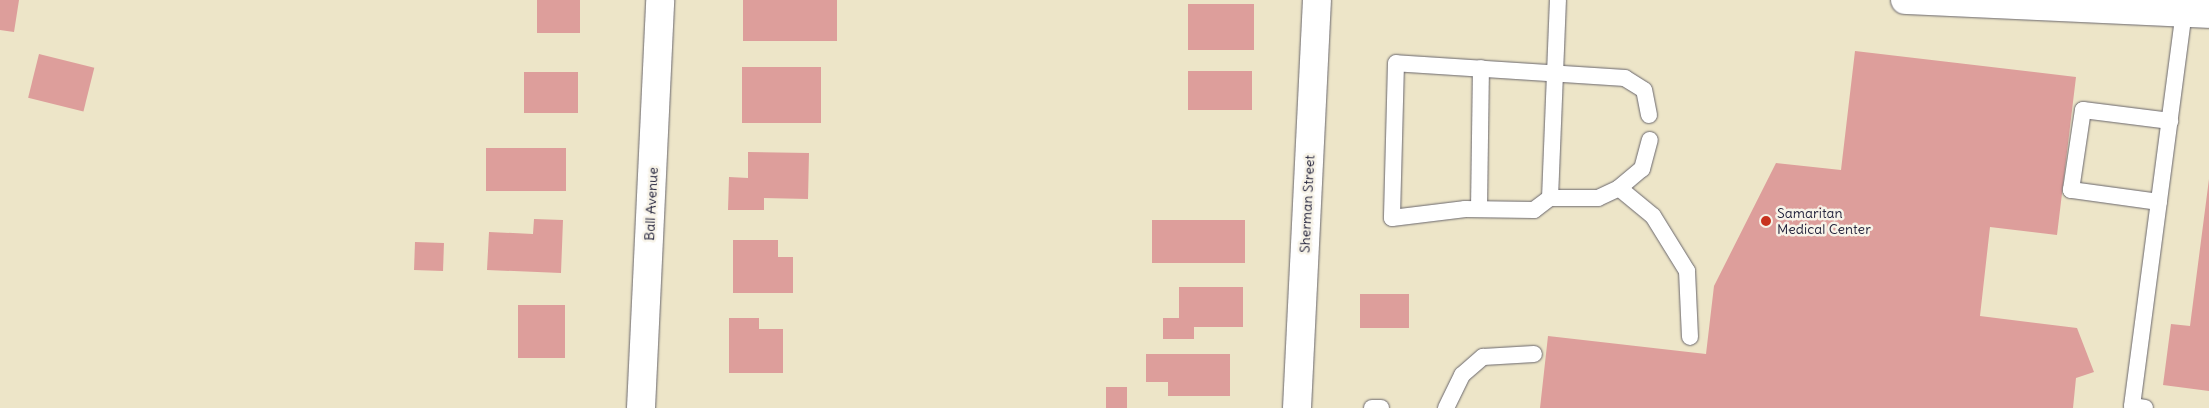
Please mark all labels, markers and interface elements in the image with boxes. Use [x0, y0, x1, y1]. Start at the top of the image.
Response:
street label: Sherman Street [1296, 155, 1318, 253]
street label: Ball Avenue [641, 167, 661, 241]
place label: Samaritan Medical Center [1777, 205, 1871, 238]
marker: Samaritan Medical Center [1759, 214, 1773, 228]

